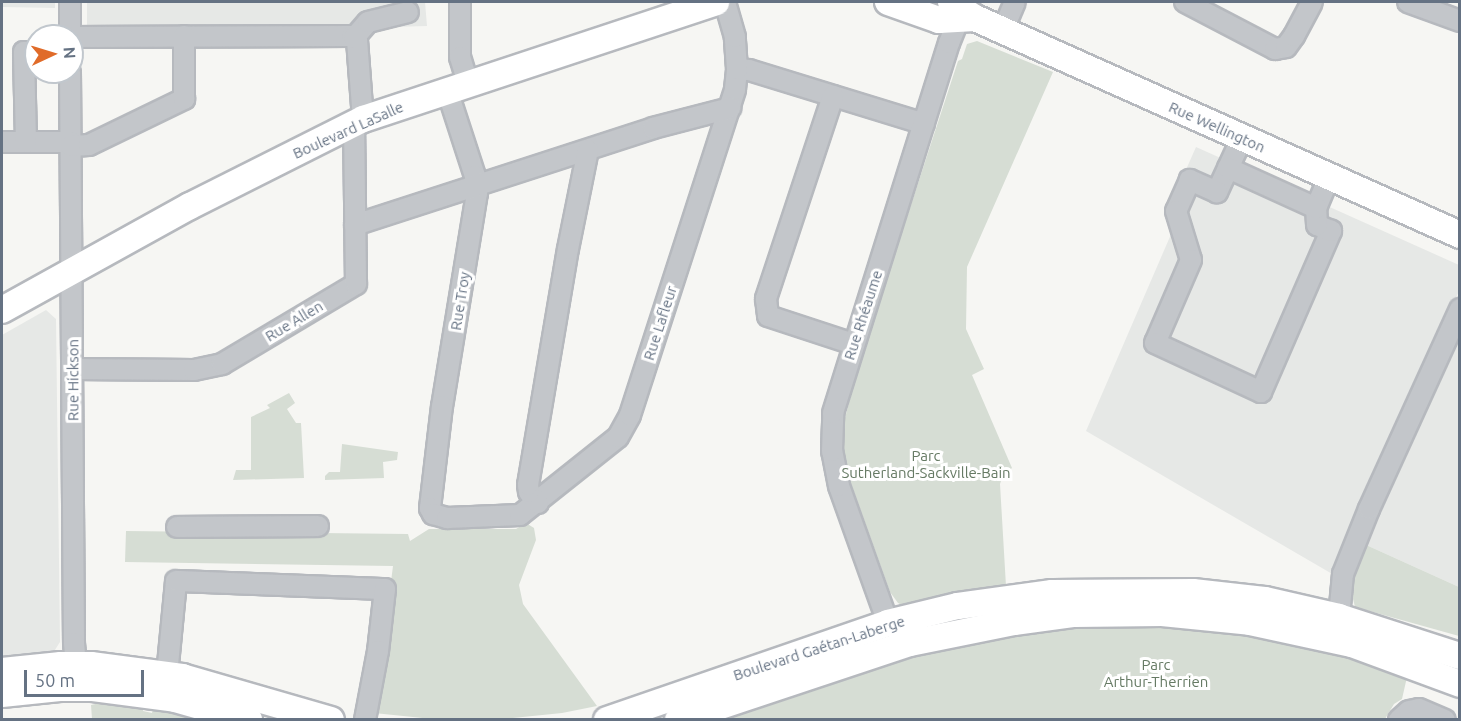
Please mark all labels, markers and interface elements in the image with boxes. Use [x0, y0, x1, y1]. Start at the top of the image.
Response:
north arrow [24, 24, 84, 84]
text: N [61, 46, 79, 59]
street label: Boulevard LaSalle [290, 98, 406, 162]
street label: Rue Wellington [1166, 98, 1268, 156]
street label: Rue Rhéaume [840, 268, 886, 362]
street label: Rue Troy [446, 270, 474, 332]
street label: Rue Lafleur [640, 284, 680, 362]
street label: Rue Allen [262, 297, 326, 345]
street label: Rue Hickson [64, 339, 82, 421]
park label: Parc Sutherland-Sackville-Bain [841, 446, 1011, 481]
street label: Boulevard Gaétan-Laberge [731, 612, 907, 684]
park label: Parc Arthur-Therrien [1104, 655, 1208, 690]
scale bar [27, 658, 147, 696]
text: 50 m [35, 670, 75, 690]

